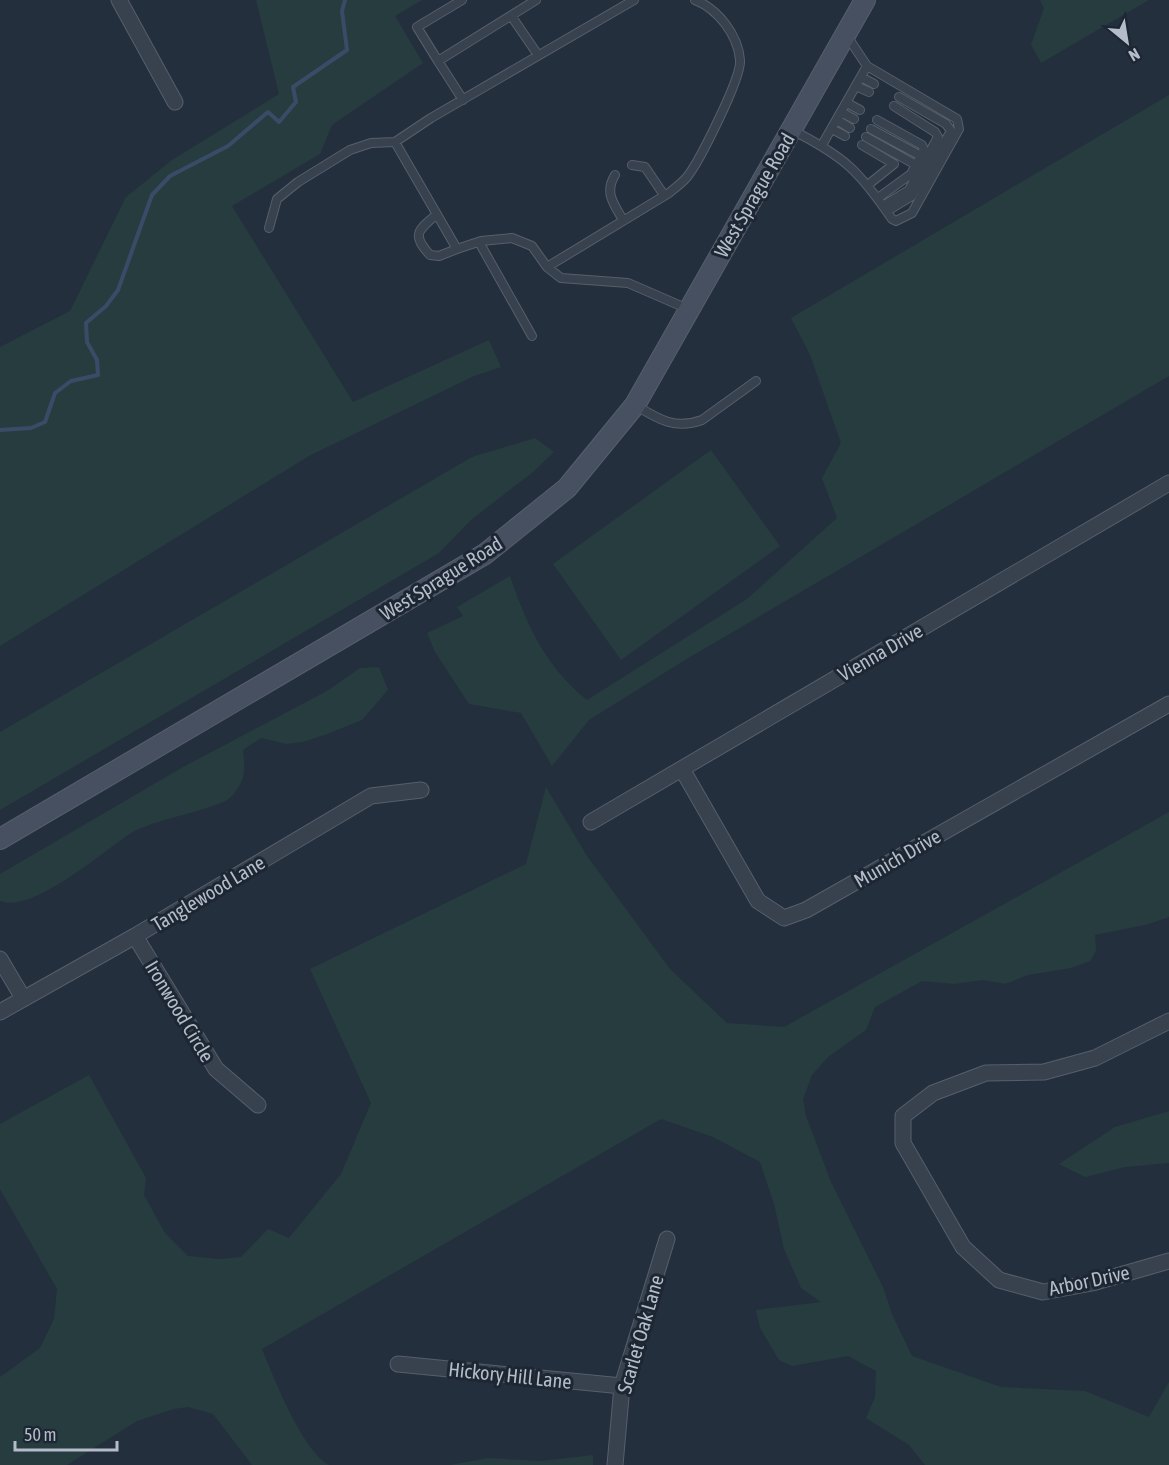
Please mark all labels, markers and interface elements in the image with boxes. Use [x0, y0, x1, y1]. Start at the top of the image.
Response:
north arrow [1097, 12, 1157, 72]
text: N [1126, 45, 1143, 65]
street label: West Sprague Road [709, 129, 799, 261]
street label: West Sprague Road [376, 531, 506, 625]
street label: Vienna Drive [834, 619, 926, 685]
street label: Munich Drive [850, 824, 944, 892]
street label: Tanglewood Lane [147, 850, 269, 936]
street label: Ironwood Circle [141, 956, 219, 1066]
street label: Arbor Drive [1046, 1260, 1132, 1300]
street label: Scarlet Oak Lane [612, 1272, 668, 1396]
street label: Hickory Hill Lane [447, 1357, 573, 1393]
scale bar [15, 1414, 117, 1452]
text: 50 m [24, 1424, 56, 1445]

